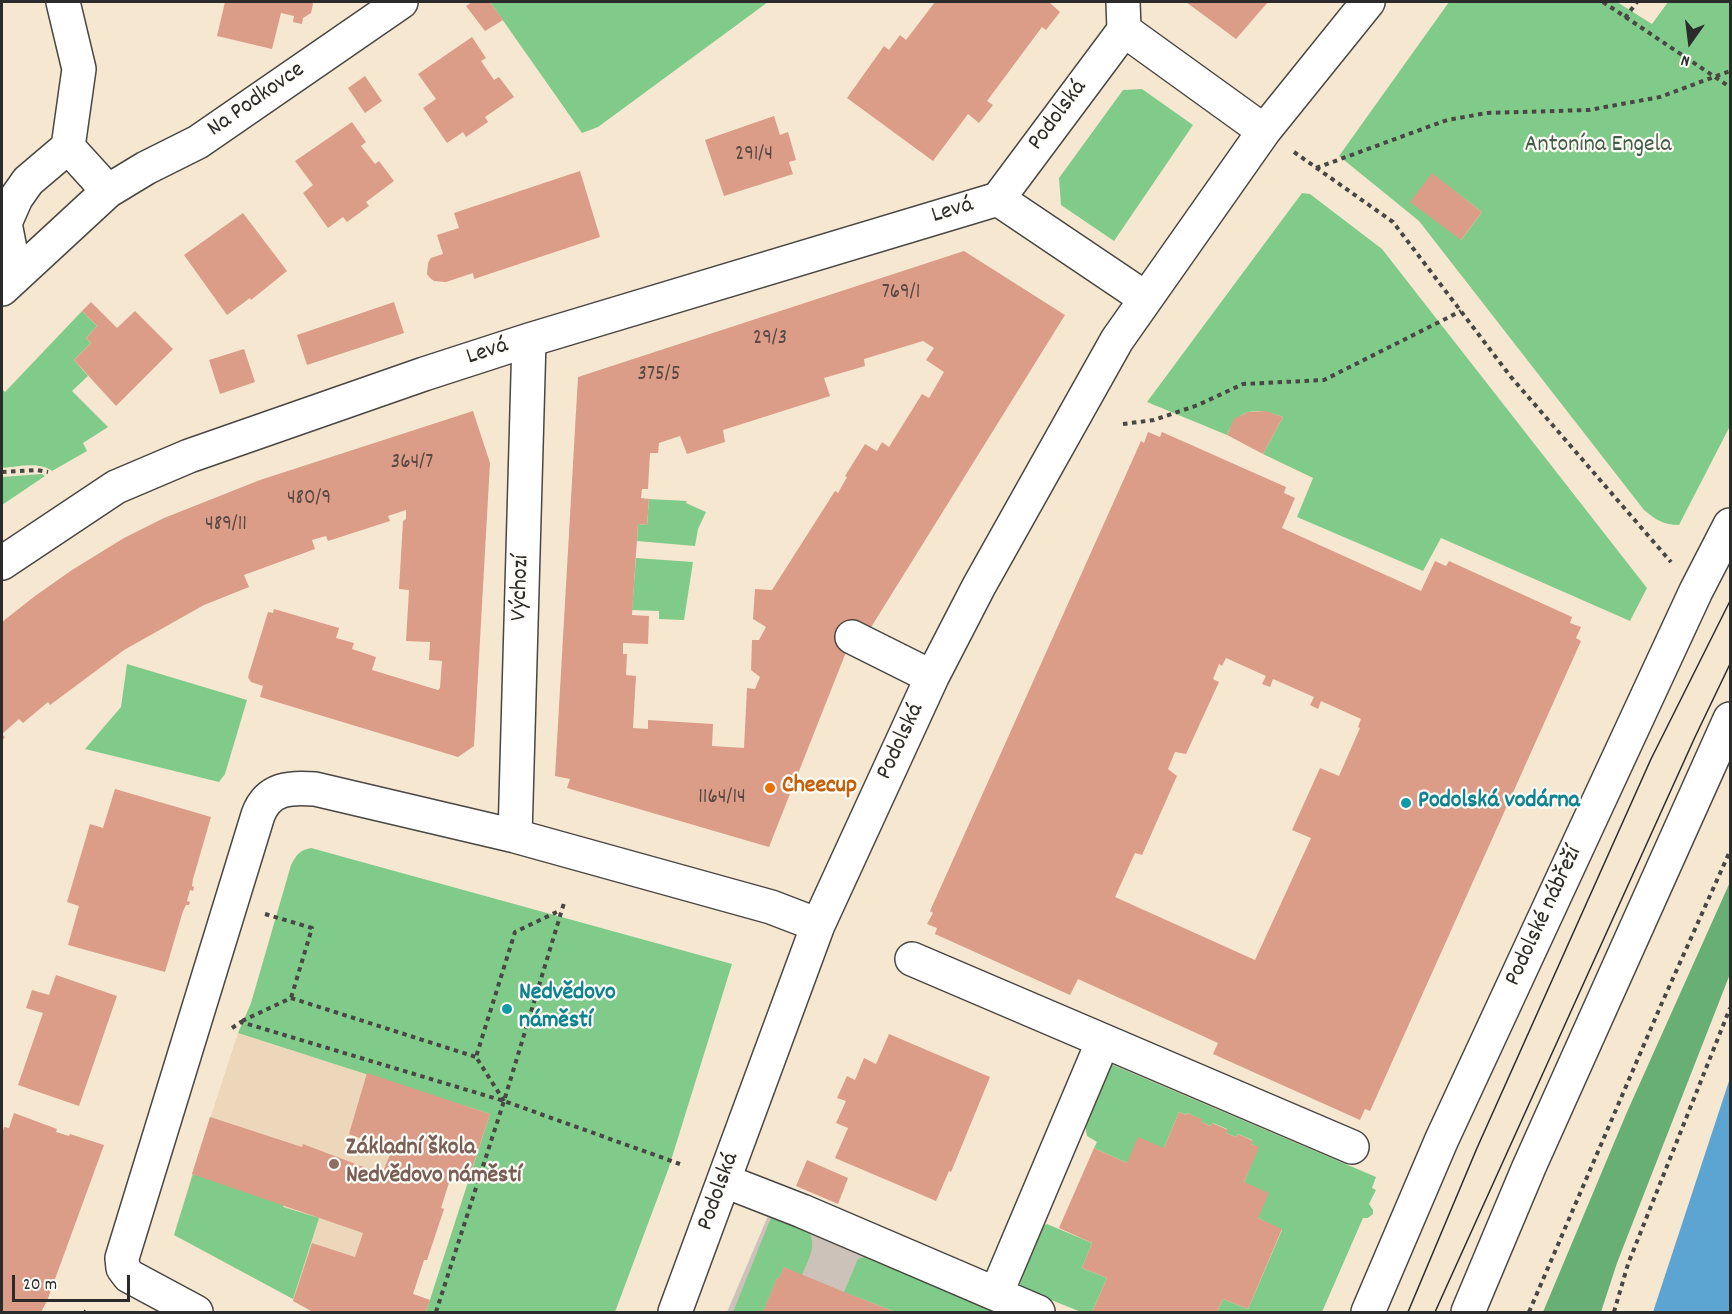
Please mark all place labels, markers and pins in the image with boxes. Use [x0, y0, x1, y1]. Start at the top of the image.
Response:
place label: Cheecup [782, 774, 857, 802]
marker: Cheecup [763, 781, 777, 795]
place label: Podolská vodárna [1418, 789, 1580, 817]
marker: Podolská vodárna [1399, 796, 1413, 810]
place label: Nedvědovo náměstí [519, 981, 616, 1037]
marker: Nedvědovo náměstí [500, 1002, 514, 1016]
place label: Základní škola Nedvědovo náměstí [346, 1136, 521, 1192]
marker: Základní škola Nedvědovo náměstí [327, 1157, 341, 1171]

